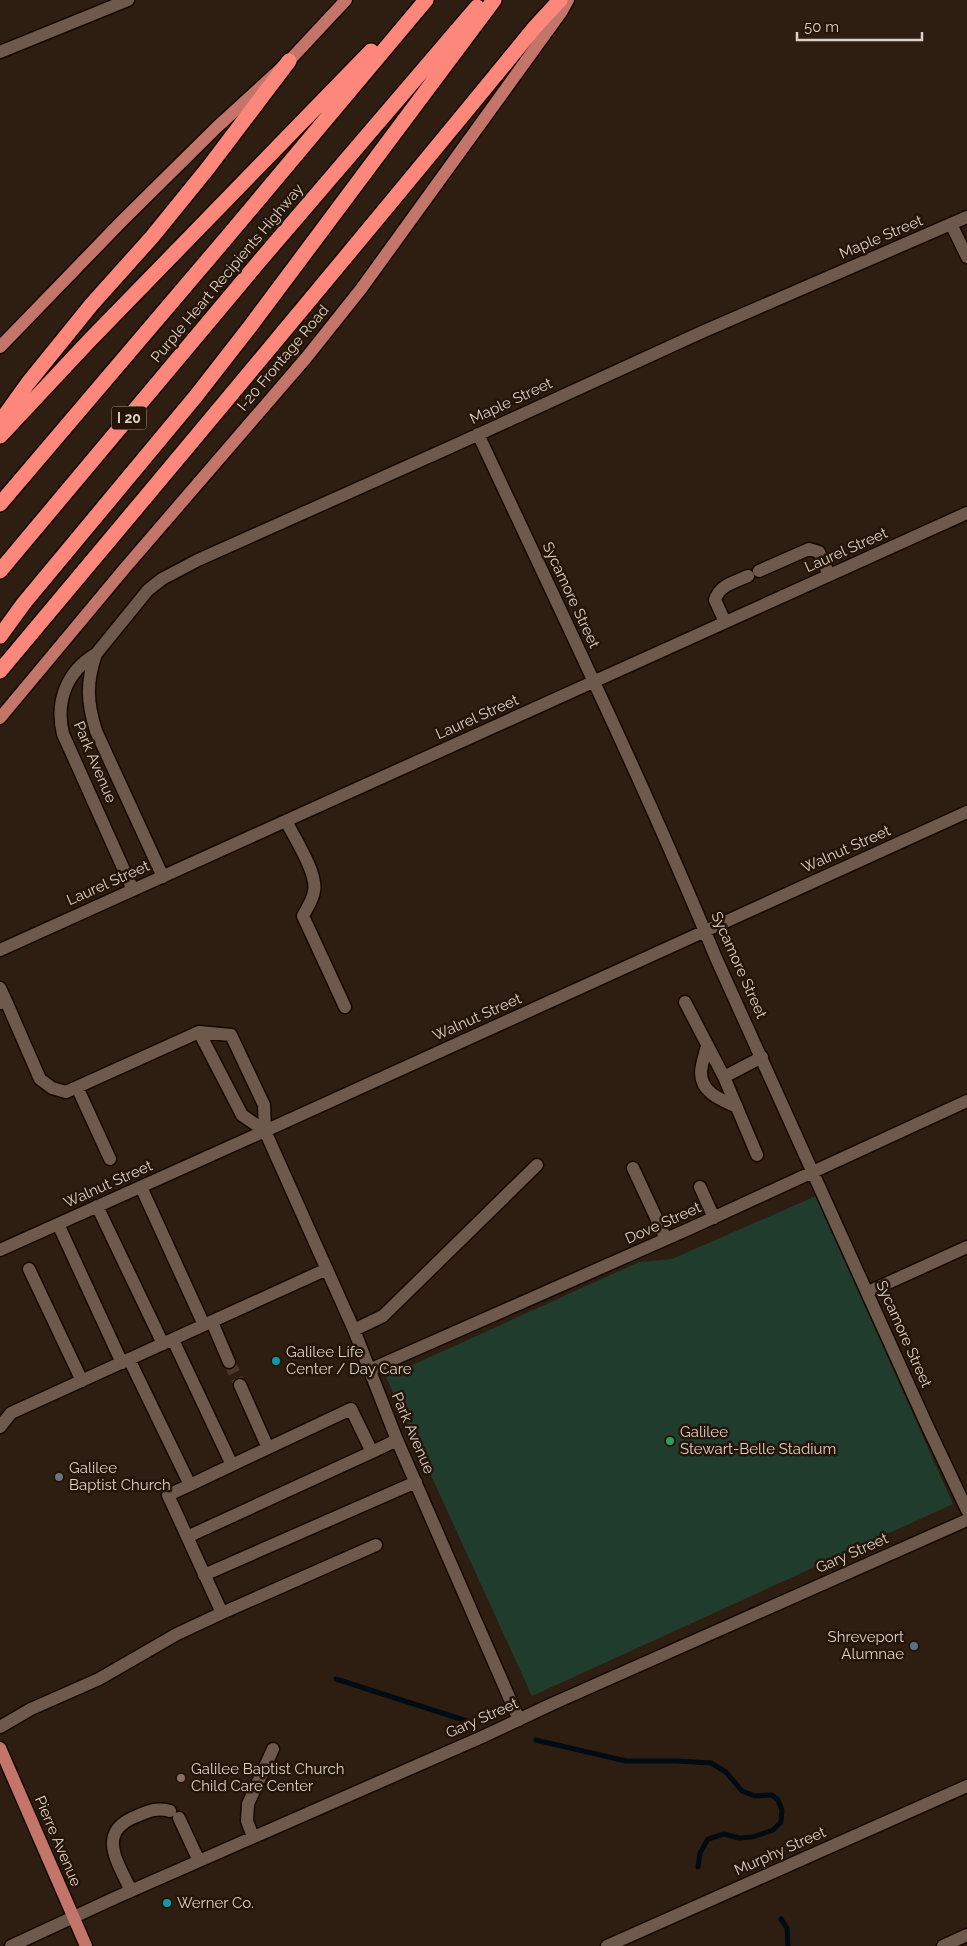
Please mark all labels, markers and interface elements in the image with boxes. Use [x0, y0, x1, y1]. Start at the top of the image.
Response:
scale bar [797, 10, 922, 42]
text: 50 m [804, 18, 839, 36]
street label: Purple Heart Recipients Highway [147, 180, 307, 366]
street label: Maple Street [837, 211, 925, 263]
street label: I-20 Frontage Road [233, 301, 333, 415]
street label: Maple Street [467, 374, 555, 428]
road number: I 20 [112, 406, 146, 429]
street label: Laurel Street [802, 524, 890, 576]
street label: Sycamore Street [539, 539, 603, 651]
street label: Laurel Street [433, 691, 521, 743]
street label: Park Avenue [70, 719, 120, 806]
street label: Walnut Street [799, 821, 893, 877]
street label: Laurel Street [64, 857, 152, 909]
street label: Sycamore Street [707, 909, 771, 1021]
street label: Walnut Street [430, 989, 524, 1045]
street label: Walnut Street [61, 1156, 155, 1212]
street label: Dove Street [622, 1198, 704, 1248]
street label: Sycamore Street [872, 1278, 936, 1390]
place label: Galilee Life Center / Day Care [286, 1343, 412, 1378]
marker: Galilee Life Center / Day Care [270, 1355, 282, 1367]
street label: Park Avenue [388, 1390, 438, 1477]
place label: Galilee Stewart-Belle Stadium [680, 1423, 836, 1458]
marker: Galilee Stewart-Belle Stadium [664, 1435, 676, 1447]
place label: Galilee Baptist Church [69, 1459, 171, 1494]
marker: Galilee Baptist Church [53, 1471, 65, 1483]
street label: Gary Street [813, 1529, 891, 1577]
place label: Shreveport Alumnae [828, 1628, 904, 1663]
marker: Shreveport Alumnae [908, 1640, 920, 1652]
street label: Gary Street [443, 1694, 521, 1742]
place label: Galilee Baptist Church Child Care Center [191, 1760, 344, 1795]
marker: Galilee Baptist Church Child Care Center [175, 1772, 187, 1784]
street label: Pierre Avenue [31, 1793, 85, 1889]
street label: Murphy Street [731, 1823, 829, 1879]
place label: Werner Co. [177, 1894, 254, 1912]
marker: Werner Co. [161, 1897, 173, 1909]

